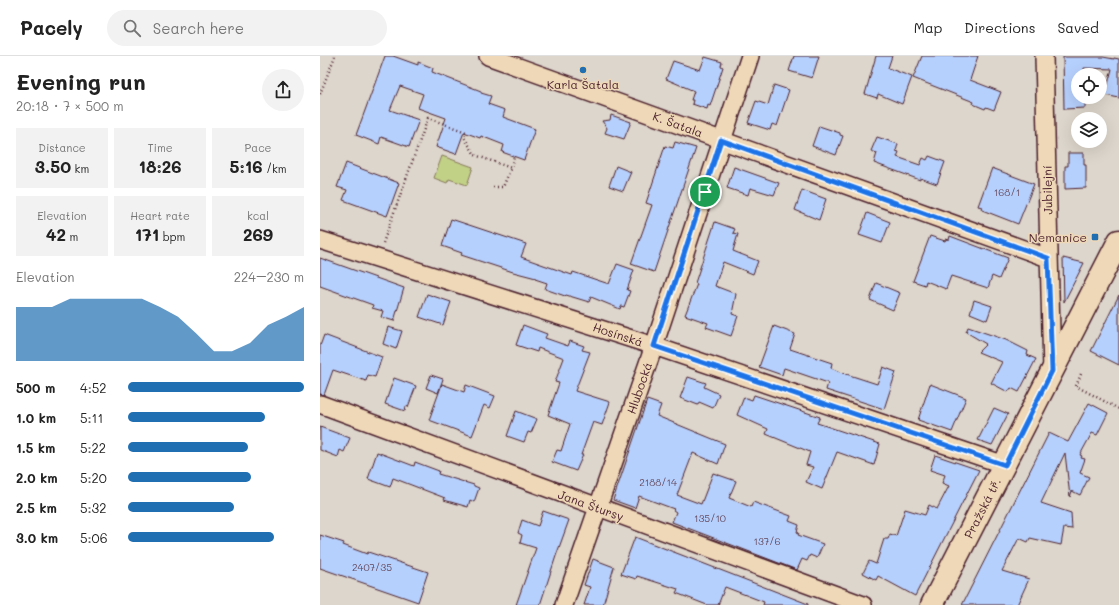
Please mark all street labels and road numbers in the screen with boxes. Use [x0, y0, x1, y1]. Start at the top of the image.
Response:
street label: K. Šatala [651, 108, 705, 140]
street label: Jubilejní [1039, 165, 1055, 215]
street label: Hosínská [591, 318, 645, 350]
street label: Hlubocká [623, 360, 655, 416]
street label: Pražská tř. [960, 475, 1004, 541]
street label: Jana Štursy [556, 486, 626, 524]

